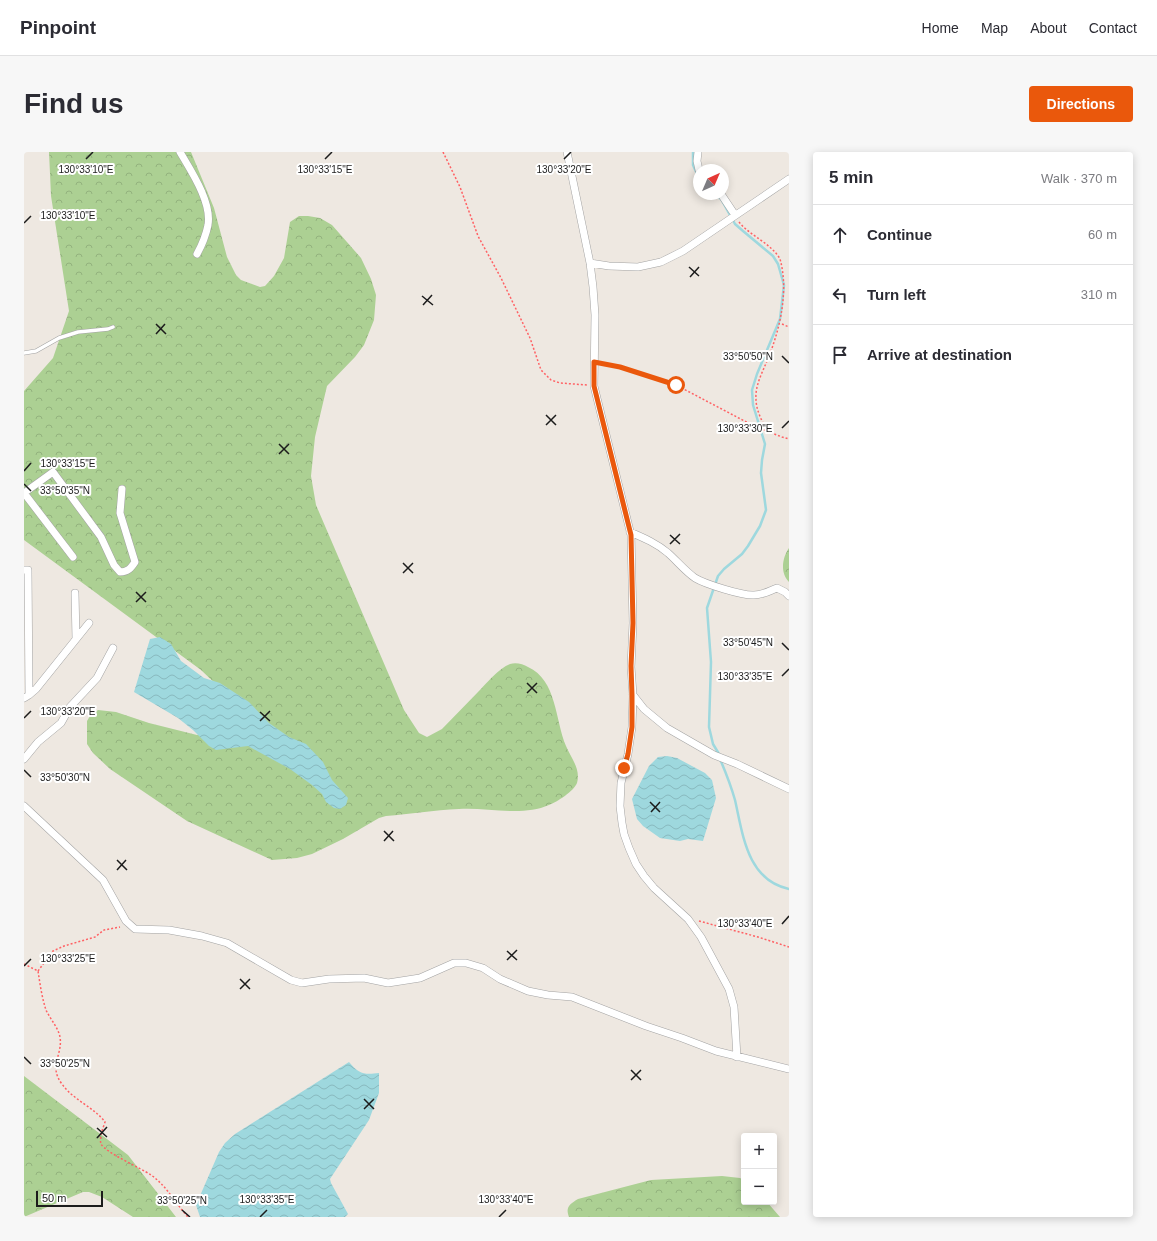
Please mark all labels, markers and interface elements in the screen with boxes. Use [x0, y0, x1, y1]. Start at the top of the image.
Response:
text: Pinpoint [20, 17, 96, 38]
text: Home [922, 20, 959, 36]
text: Map [981, 20, 1008, 36]
text: About [1030, 20, 1067, 36]
text: Contact [1089, 20, 1137, 36]
button: Directions [1029, 86, 1133, 122]
text: Find us [24, 88, 124, 119]
text: 130°33'10"E [58, 164, 114, 175]
text: 130°33'15"E [297, 164, 353, 175]
text: 130°33'20"E [536, 164, 592, 175]
north arrow [693, 164, 729, 200]
text: 5 min [829, 168, 873, 187]
text: Walk · 370 m [1041, 171, 1117, 186]
text: 130°33'10"E [40, 210, 96, 221]
icon: ahead [829, 224, 851, 246]
text: Continue [867, 226, 932, 243]
text: 60 m [1088, 227, 1117, 242]
icon: left [829, 284, 851, 306]
text: Turn left [867, 286, 926, 303]
text: 310 m [1081, 287, 1117, 302]
icon: arrive [829, 344, 851, 366]
text: Arrive at destination [867, 346, 1012, 363]
text: 33°50'50"N [723, 351, 773, 362]
route start [667, 376, 685, 394]
text: 130°33'30"E [717, 423, 773, 434]
text: 130°33'15"E [40, 458, 96, 469]
text: 33°50'35"N [40, 485, 90, 496]
text: 33°50'45"N [723, 637, 773, 648]
text: 130°33'35"E [717, 671, 773, 682]
text: 130°33'20"E [40, 706, 96, 717]
route end [615, 759, 633, 777]
text: 33°50'30"N [40, 772, 90, 783]
text: 130°33'40"E [717, 918, 773, 929]
text: 130°33'25"E [40, 953, 96, 964]
text: 33°50'25"N [40, 1058, 90, 1069]
map controls [741, 1133, 777, 1205]
button: + [741, 1133, 777, 1169]
button: − [741, 1169, 777, 1205]
scale bar [36, 1189, 103, 1208]
text: 50 m [42, 1192, 66, 1204]
text: 130°33'35"E [239, 1194, 295, 1205]
text: 130°33'40"E [478, 1194, 534, 1205]
text: 33°50'25"N [157, 1195, 207, 1206]

